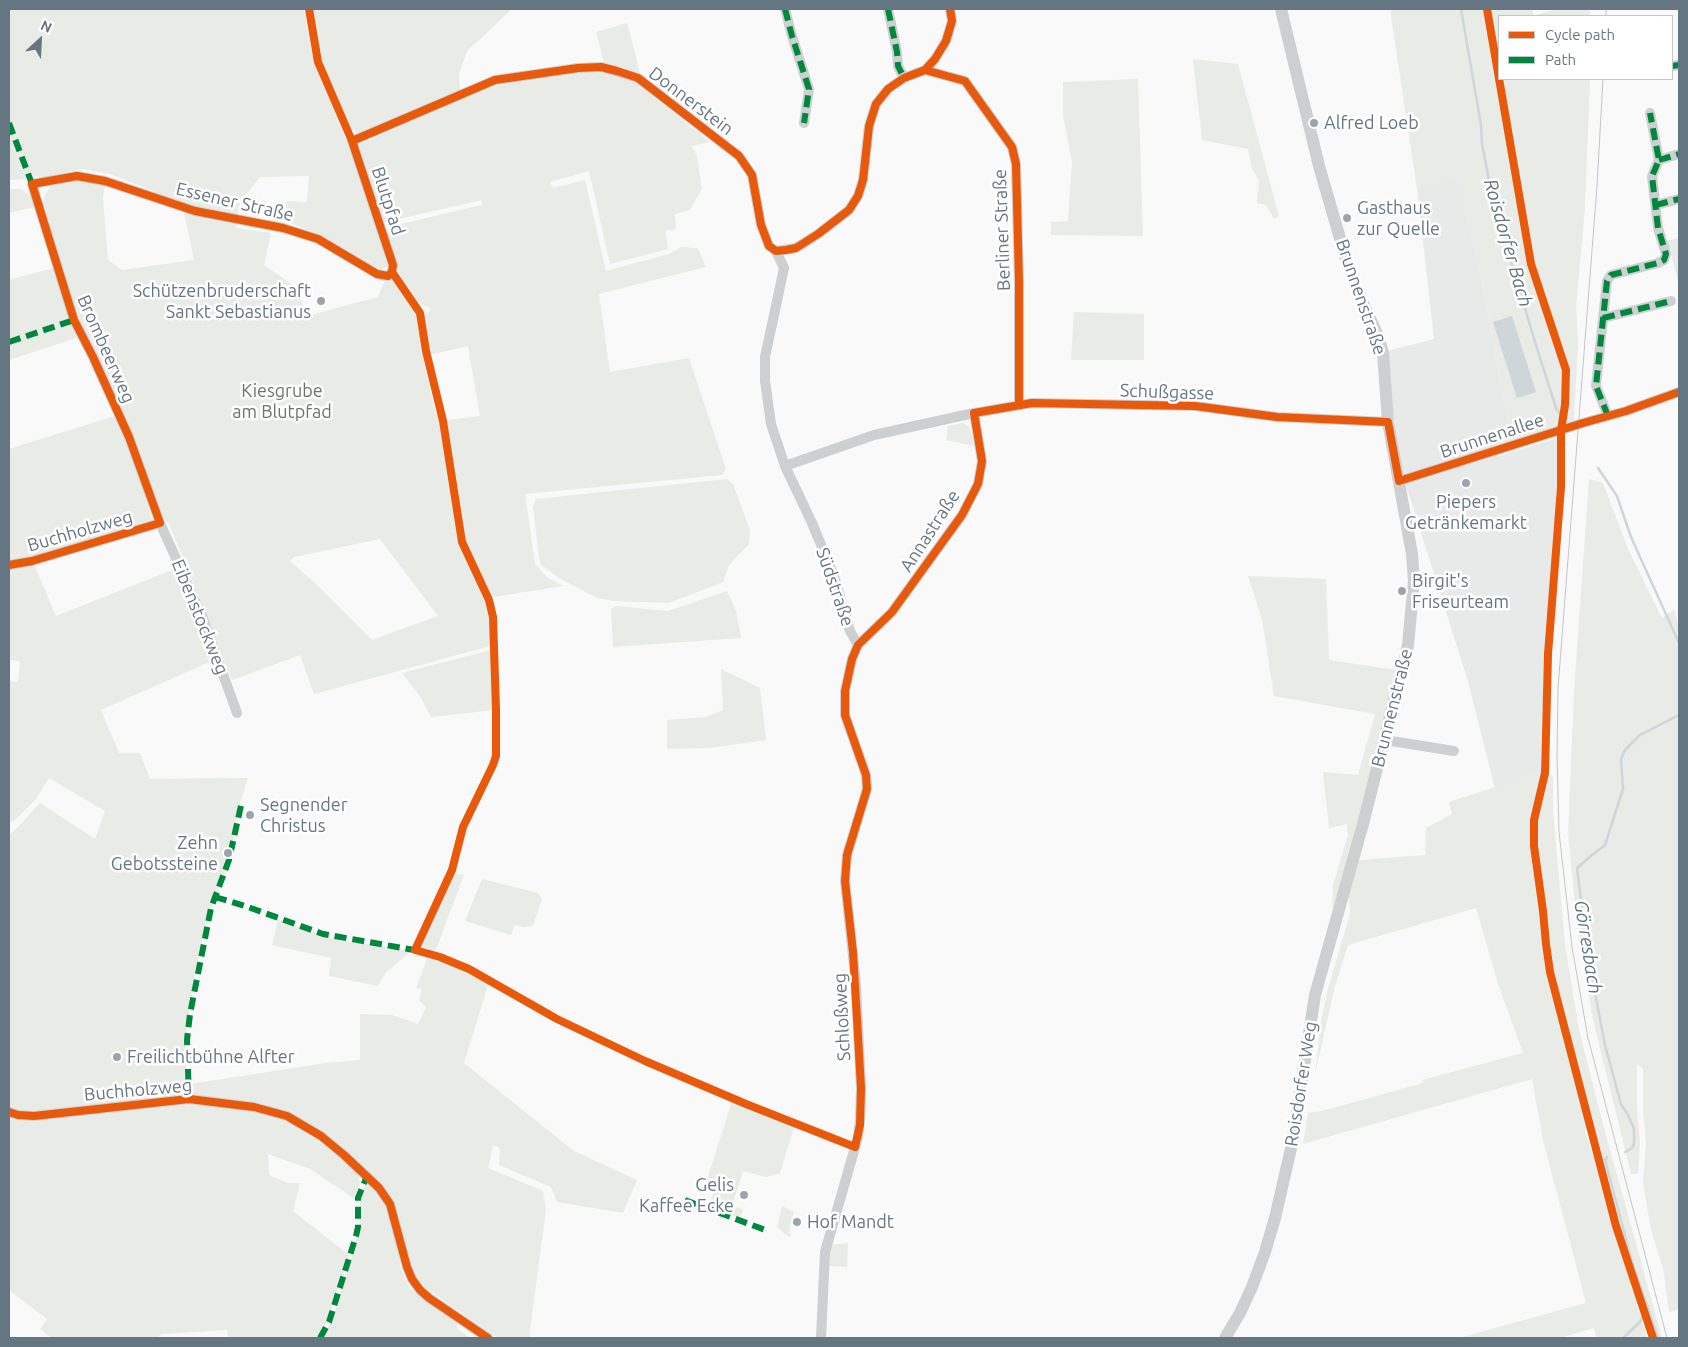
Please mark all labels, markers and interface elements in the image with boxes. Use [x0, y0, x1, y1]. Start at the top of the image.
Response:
north arrow [15, 15, 65, 65]
legend [1498, 15, 1673, 80]
text: N [38, 17, 54, 36]
text: Cycle path [1545, 26, 1615, 43]
text: Path [1545, 51, 1576, 68]
street label: Donnerstein [645, 62, 737, 140]
place label: Alfred Loeb [1324, 112, 1419, 134]
marker: Alfred Loeb [1308, 117, 1320, 129]
street label: Blutpfad [367, 164, 409, 238]
street label: Berliner Straße [989, 169, 1015, 291]
water label: Roisdorfer Bach [1479, 176, 1537, 310]
street label: Essener Straße [174, 178, 296, 226]
place label: Gasthaus zur Quelle [1357, 197, 1440, 240]
marker: Gasthaus zur Quelle [1341, 212, 1353, 224]
street label: Brunnenstraße [1331, 236, 1391, 358]
place label: Schützenbruderschaft Sankt Sebastianus [133, 280, 311, 322]
street label: Brombeerweg [73, 292, 139, 406]
marker: Schützenbruderschaft Sankt Sebastianus [315, 295, 327, 307]
park label: Kiesgrube am Blutpfad [232, 380, 332, 422]
street label: Schußgasse [1119, 380, 1215, 404]
street label: Brunnenallee [1437, 409, 1547, 463]
marker: Piepers Getränkemarkt [1460, 477, 1472, 489]
street label: Annastraße [896, 486, 964, 576]
place label: Piepers Getränkemarkt [1405, 491, 1527, 534]
street label: Buchholzweg [25, 506, 135, 556]
street label: Südstraße [811, 545, 859, 629]
street label: Eibenstockweg [167, 556, 233, 678]
place label: Birgit's Friseurteam [1412, 570, 1509, 612]
marker: Birgit's Friseurteam [1396, 585, 1408, 597]
street label: Brunnenstraße [1367, 647, 1417, 769]
place label: Segnender Christus [260, 794, 347, 836]
marker: Segnender Christus [244, 809, 256, 821]
place label: Zehn Gebotssteine [111, 832, 218, 874]
marker: Zehn Gebotssteine [222, 847, 234, 859]
water label: Görresbach [1569, 898, 1607, 996]
street label: Schloßweg [829, 972, 855, 1062]
street label: Roisdorfer Weg [1280, 1020, 1322, 1148]
place label: Freilichtbühne Alfter [127, 1046, 295, 1068]
marker: Freilichtbühne Alfter [111, 1051, 123, 1063]
street label: Buchholzweg [83, 1075, 193, 1105]
place label: Gelis Kaffee Ecke [639, 1174, 734, 1216]
marker: Gelis Kaffee Ecke [738, 1189, 750, 1201]
place label: Hof Mandt [807, 1211, 894, 1233]
marker: Hof Mandt [791, 1216, 803, 1228]

